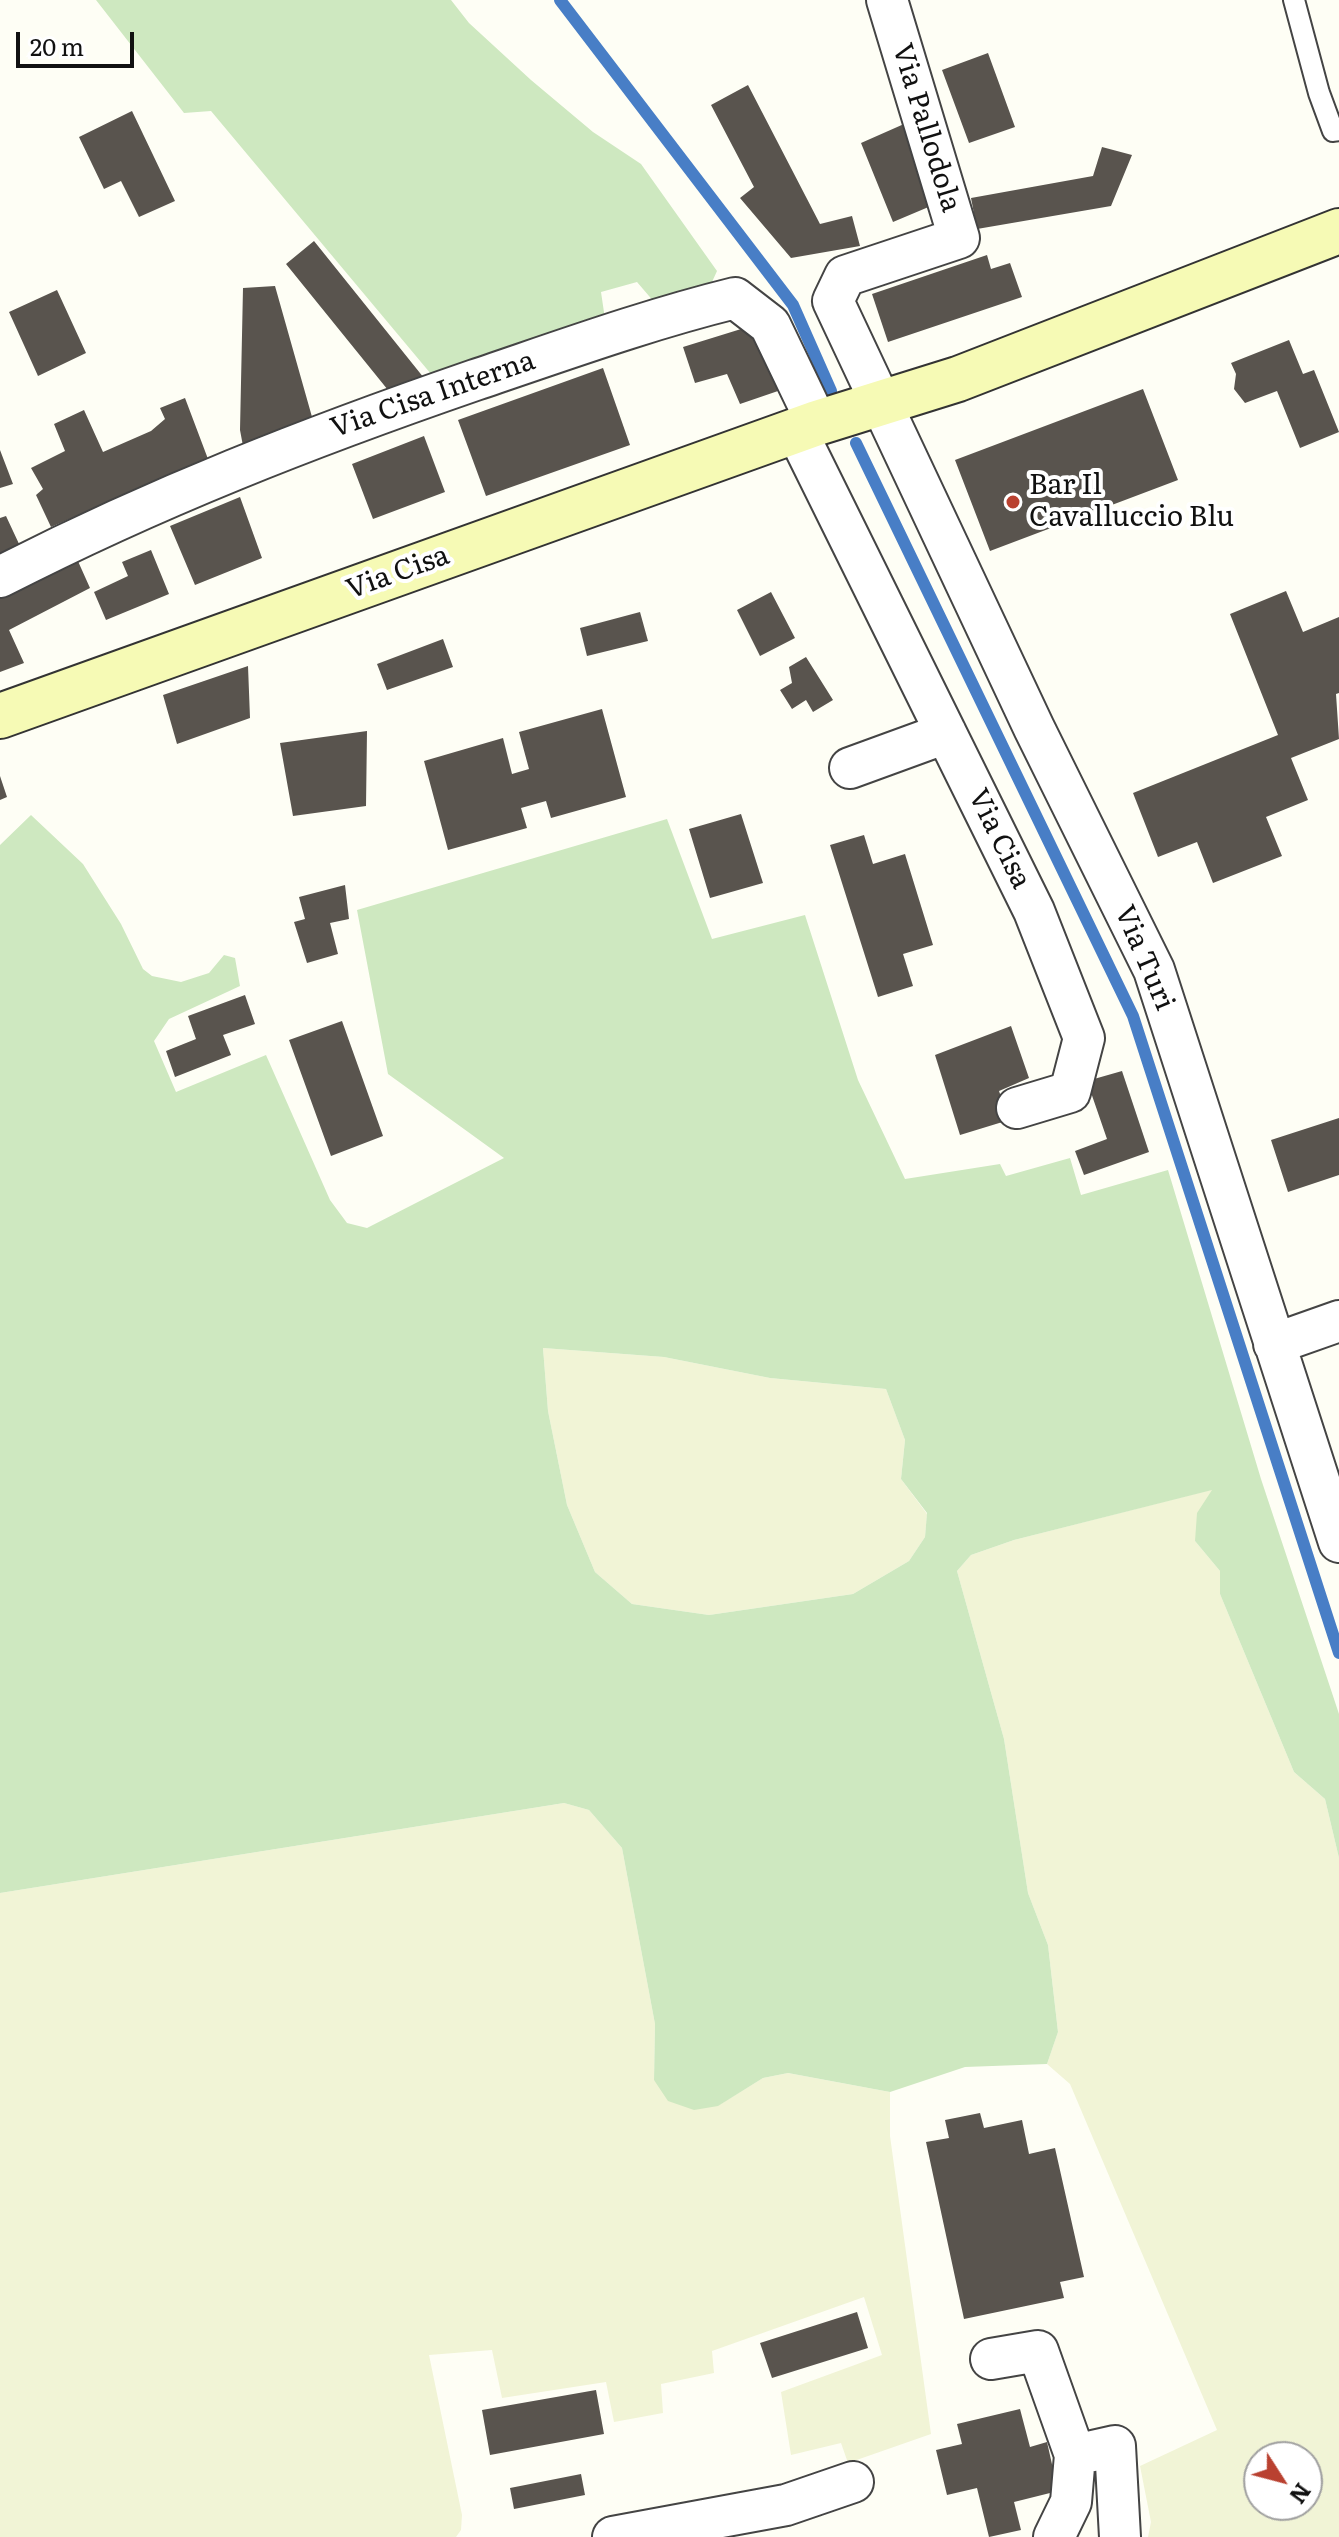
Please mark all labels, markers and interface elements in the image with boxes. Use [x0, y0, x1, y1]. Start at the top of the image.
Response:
scale bar [20, 16, 138, 66]
text: 20 m [30, 28, 84, 63]
street label: Via Pallodola [884, 40, 968, 216]
street label: Via Cisa Interna [326, 344, 540, 446]
place label: Bar Il Cavalluccio Blu [1029, 469, 1234, 535]
marker: Bar Il Cavalluccio Blu [1004, 493, 1022, 511]
street label: Via Cisa [342, 539, 454, 607]
street label: Via Cisa [960, 784, 1038, 894]
street label: Via Turi [1107, 900, 1181, 1016]
north arrow [1243, 2441, 1323, 2521]
text: N [1282, 2477, 1320, 2511]

